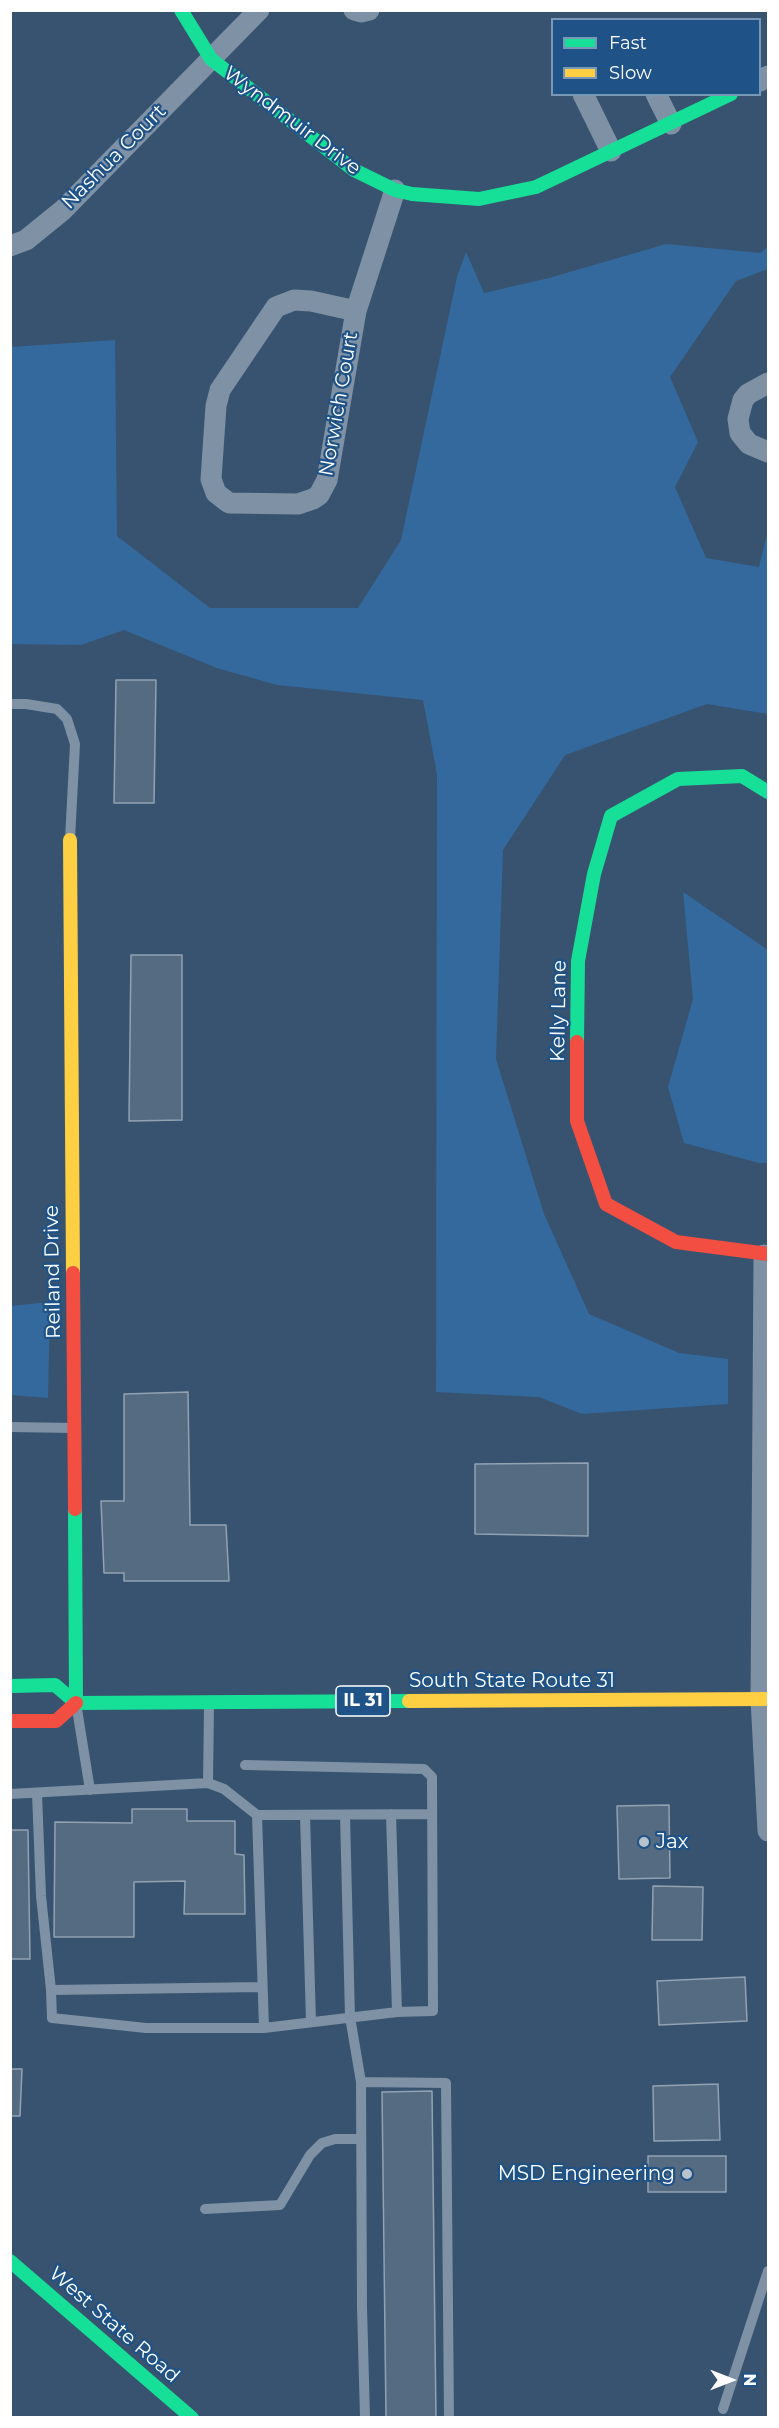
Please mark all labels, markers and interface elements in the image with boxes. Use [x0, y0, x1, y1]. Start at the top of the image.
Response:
legend [551, 18, 761, 96]
text: Fast [609, 32, 647, 54]
street label: Wyndmuir Drive [219, 62, 365, 180]
text: Slow [609, 62, 652, 84]
street label: Nashua Court [57, 100, 171, 214]
street label: Norwich Court [314, 330, 364, 478]
street label: Kelly Lane [546, 960, 572, 1062]
street label: Reiland Drive [40, 1205, 66, 1339]
street label: South State Route 31 [409, 1669, 615, 1693]
road number: IL 31 [336, 1686, 390, 1716]
place label: Jax [656, 1830, 688, 1854]
marker: Jax [637, 1835, 651, 1849]
place label: MSD Engineering [498, 2162, 675, 2186]
marker: MSD Engineering [680, 2167, 694, 2181]
street label: West State Road [44, 2262, 184, 2388]
north arrow [701, 2350, 761, 2410]
text: N [740, 2374, 759, 2386]

